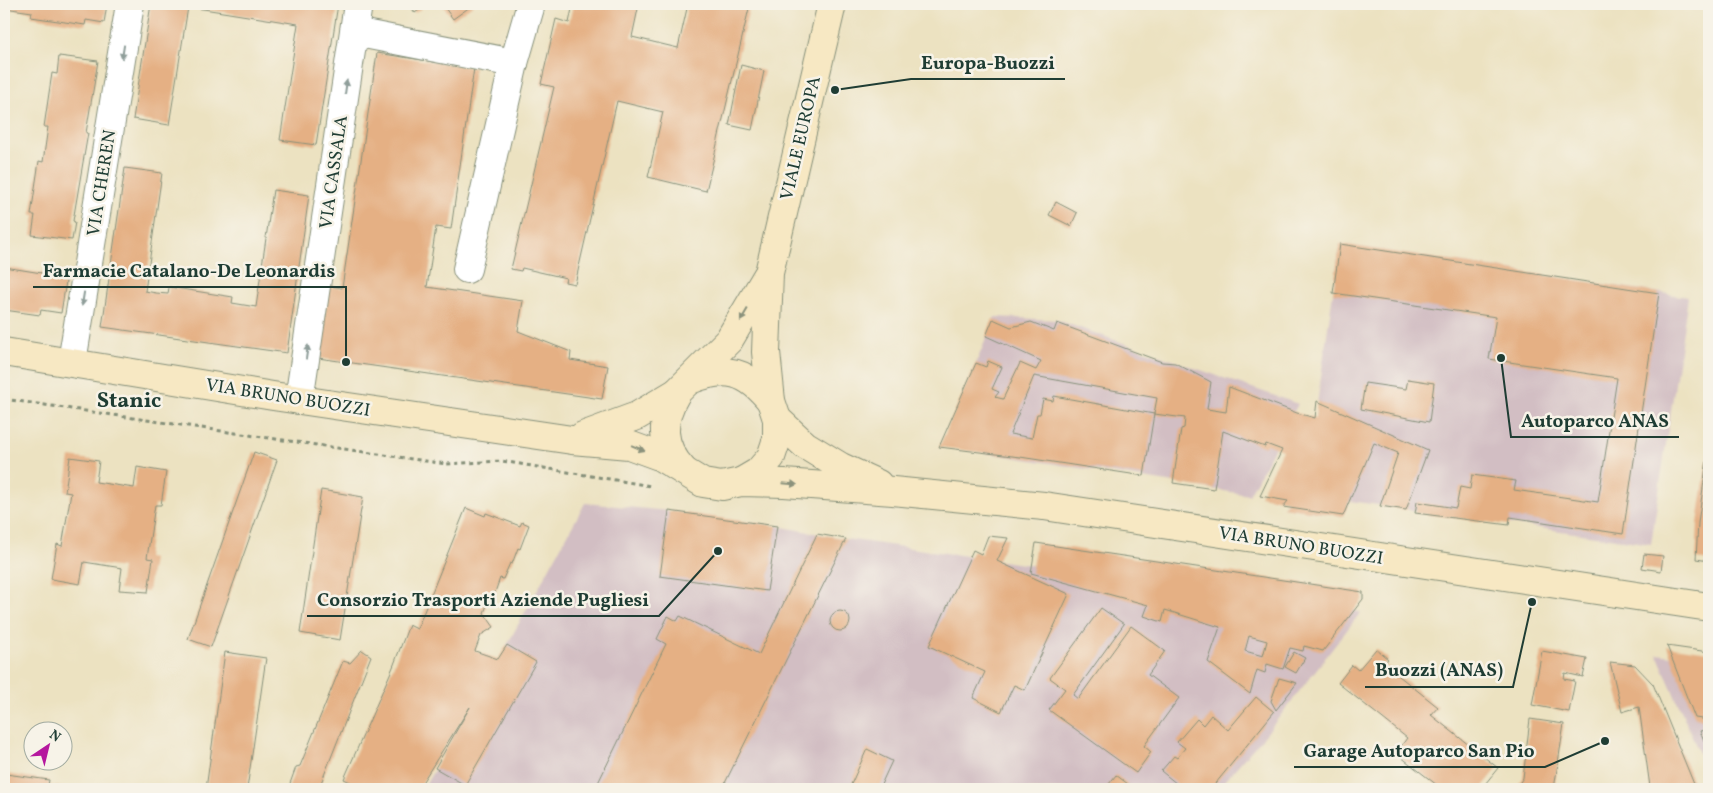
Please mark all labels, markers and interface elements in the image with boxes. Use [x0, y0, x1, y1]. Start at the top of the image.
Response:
one-way arrow [118, 44, 126, 60]
callout: Europa-Buozzi [911, 45, 1065, 79]
text: Europa-Buozzi [921, 51, 1055, 77]
street label: VIALE EUROPA [775, 74, 828, 203]
one-way arrow [342, 79, 350, 95]
street label: VIA CASSALA [314, 114, 355, 231]
street label: VIA CHEREN [82, 128, 123, 238]
callout: Farmacie Catalano-De Leonardis [33, 253, 346, 287]
text: Farmacie Catalano-De Leonardis [43, 259, 336, 285]
one-way arrow [78, 291, 86, 307]
one-way arrow [740, 308, 749, 321]
one-way arrow [303, 343, 311, 359]
street label: VIA BRUNO BUOZZI [204, 373, 372, 424]
district label: Stanic [97, 386, 161, 417]
callout: Autoparco ANAS [1511, 403, 1679, 437]
text: Autoparco ANAS [1521, 409, 1669, 435]
one-way arrow [631, 444, 646, 452]
one-way arrow [782, 480, 798, 488]
street label: VIA BRUNO BUOZZI [1217, 521, 1385, 572]
callout: Consorzio Trasporti Aziende Pugliesi [307, 582, 659, 616]
text: Consorzio Trasporti Aziende Pugliesi [317, 588, 649, 614]
callout: Buozzi (ANAS) [1365, 653, 1513, 687]
text: Buozzi (ANAS) [1375, 658, 1503, 684]
north arrow [22, 720, 72, 770]
text: N [45, 726, 64, 747]
callout: Garage Autoparco San Pio [1294, 733, 1545, 767]
text: Garage Autoparco San Pio [1303, 739, 1535, 765]

